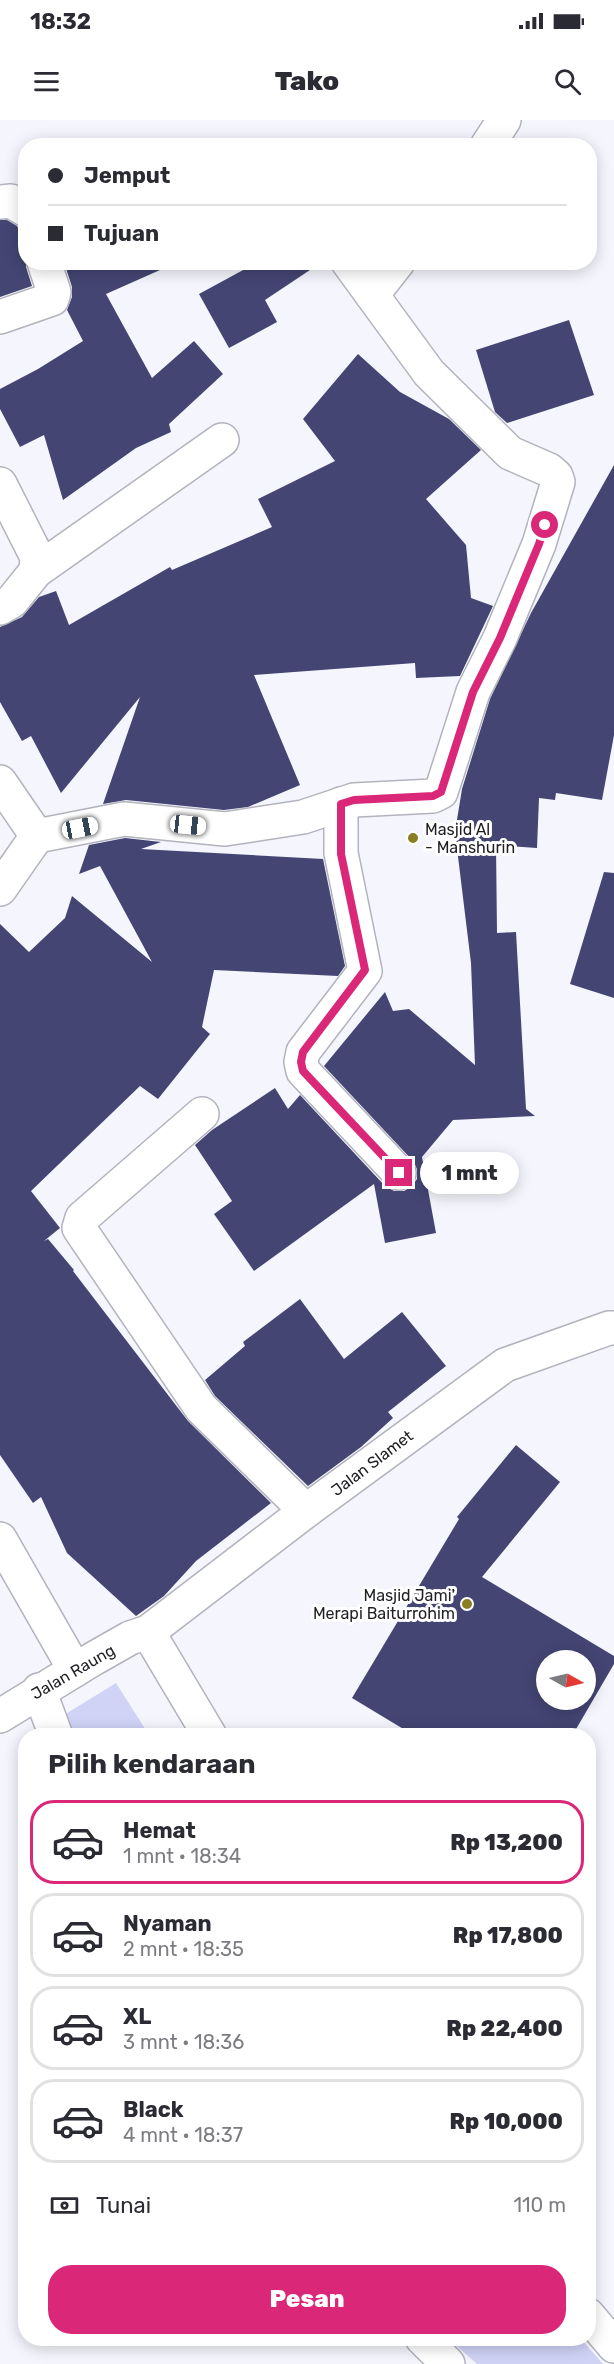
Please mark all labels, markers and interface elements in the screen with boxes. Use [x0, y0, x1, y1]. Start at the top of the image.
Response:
text: 18:32 [30, 8, 91, 35]
icon: menu [30, 65, 63, 98]
text: Tako [275, 65, 339, 97]
icon: search [551, 65, 584, 98]
text: Jemput [84, 162, 170, 189]
text: Tujuan [84, 220, 159, 247]
route start [531, 511, 558, 538]
car [169, 814, 207, 836]
car [61, 816, 99, 840]
place label: Masjid Al - Manshurin [425, 820, 515, 857]
marker: Masjid Al - Manshurin [406, 831, 420, 845]
callout: 1 mnt [420, 1152, 519, 1194]
route end [385, 1159, 412, 1186]
text: 1 mnt [441, 1161, 498, 1185]
street label: Jalan Slamet [327, 1426, 417, 1500]
place label: Masjid Jami' Merapi Baiturrohim [313, 1586, 455, 1623]
marker: Masjid Jami' Merapi Baiturrohim [460, 1597, 474, 1611]
street label: Jalan Raung [28, 1640, 118, 1704]
north arrow [536, 1650, 596, 1710]
map controls [536, 1650, 596, 1710]
text: Pilih kendaraan [48, 1748, 256, 1780]
icon: car [51, 1815, 105, 1869]
text: Hemat [123, 1817, 196, 1844]
text: Rp 13,200 [450, 1829, 563, 1856]
text: 1 mnt · 18:34 [123, 1844, 241, 1868]
icon: car [51, 1908, 105, 1962]
text: Nyaman [123, 1910, 212, 1937]
text: Rp 17,800 [453, 1922, 563, 1949]
text: 2 mnt · 18:35 [123, 1937, 244, 1961]
icon: car [51, 2001, 105, 2055]
text: XL [123, 2003, 151, 2030]
text: Rp 22,400 [446, 2015, 563, 2042]
text: 3 mnt · 18:36 [123, 2030, 244, 2054]
icon: car [51, 2094, 105, 2148]
text: Black [123, 2096, 184, 2123]
text: Rp 10,000 [449, 2108, 563, 2135]
text: 4 mnt · 18:37 [123, 2123, 243, 2147]
icon: cash [48, 2189, 81, 2222]
text: Tunai [96, 2192, 151, 2219]
text: 110 m [514, 2193, 566, 2217]
button: Pesan [48, 2265, 566, 2334]

